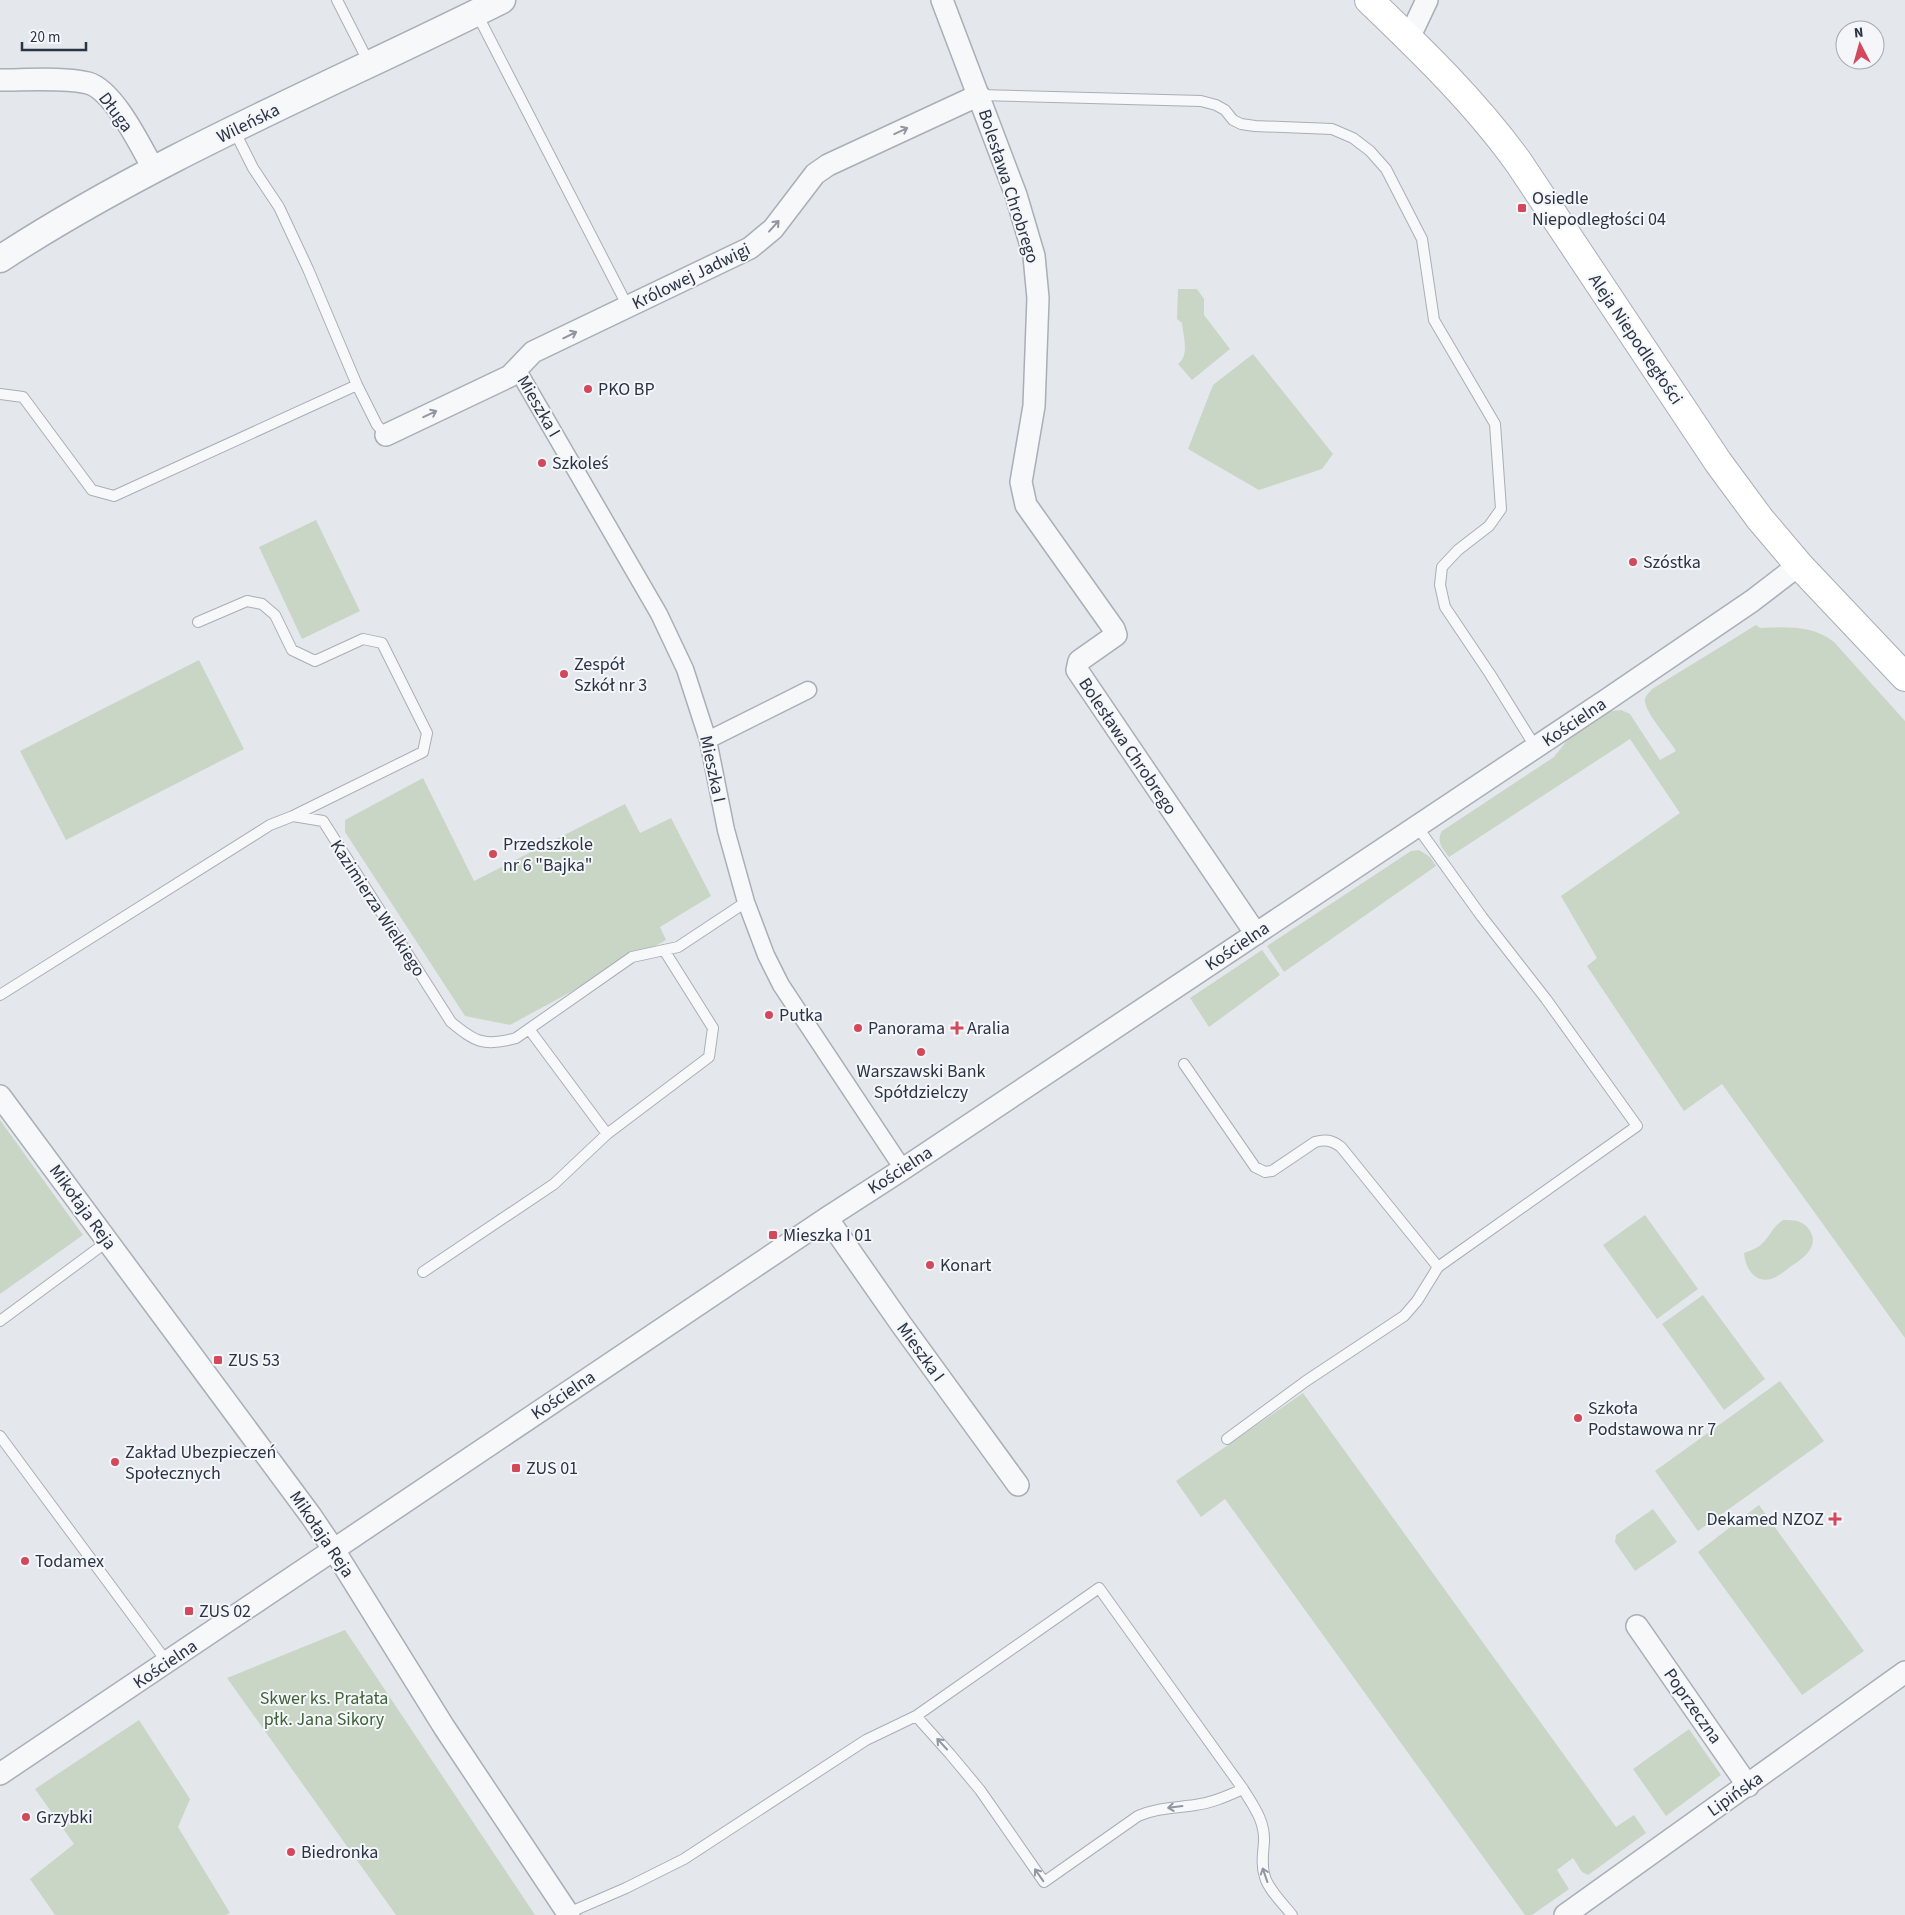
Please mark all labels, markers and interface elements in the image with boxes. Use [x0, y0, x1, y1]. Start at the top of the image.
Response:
scale bar [22, 20, 86, 52]
north arrow [1835, 20, 1885, 70]
text: N [1853, 23, 1864, 43]
text: 20 m [30, 27, 60, 48]
street label: Długa [92, 87, 139, 137]
street label: Wileńska [212, 97, 284, 149]
street label: Bolesława Chrobrego [972, 106, 1045, 266]
one-way arrow [893, 126, 908, 136]
place label: Osiedle Niepodległości 04 [1532, 186, 1666, 232]
marker: Osiedle Niepodległości 04 [1516, 202, 1528, 214]
one-way arrow [768, 220, 780, 233]
street label: Królowej Jadwigi [628, 237, 755, 316]
street label: Aleja Niepodległości [1582, 269, 1689, 410]
one-way arrow [562, 330, 577, 339]
street label: Mieszka I [511, 371, 566, 442]
place label: PKO BP [598, 377, 655, 402]
marker: PKO BP [582, 383, 594, 395]
one-way arrow [423, 409, 438, 419]
place label: Szkoleś [552, 451, 609, 476]
marker: Szkoleś [536, 457, 548, 469]
place label: Szóstka [1643, 550, 1701, 575]
marker: Szóstka [1627, 556, 1639, 568]
place label: Zespół Szkół nr 3 [574, 652, 647, 698]
marker: Zespół Szkół nr 3 [558, 668, 570, 680]
street label: Bolesława Chrobrego [1072, 673, 1183, 820]
street label: Kościelna [1537, 692, 1611, 753]
street label: Mieszka I [693, 733, 732, 805]
place label: Przedszkole nr 6 "Bajka" [503, 832, 593, 878]
street label: Kazimierza Wielkiego [324, 835, 431, 982]
marker: Przedszkole nr 6 "Bajka" [487, 848, 499, 860]
street label: Kościelna [1200, 916, 1274, 977]
place label: Putka [779, 1003, 823, 1028]
marker: Putka [763, 1009, 775, 1021]
place label: Panorama [868, 1016, 945, 1041]
place label: Aralia [967, 1016, 1010, 1041]
marker: Panorama [852, 1022, 864, 1034]
marker: Aralia [951, 1022, 963, 1034]
marker: Warszawski Bank Spółdzielczy [915, 1046, 927, 1058]
place label: Warszawski Bank Spółdzielczy [857, 1059, 985, 1105]
street label: Kościelna [863, 1140, 938, 1201]
street label: Mikołaja Reja [43, 1160, 122, 1255]
place label: Mieszka I 01 [783, 1223, 872, 1248]
marker: Mieszka I 01 [767, 1229, 779, 1241]
place label: Konart [940, 1253, 991, 1278]
marker: Konart [924, 1259, 936, 1271]
street label: Mieszka I [891, 1318, 951, 1387]
place label: ZUS 53 [228, 1348, 280, 1373]
marker: ZUS 53 [212, 1354, 224, 1366]
street label: Kościelna [526, 1365, 600, 1426]
place label: Szkoła Podstawowa nr 7 [1588, 1396, 1716, 1442]
marker: Szkoła Podstawowa nr 7 [1572, 1412, 1584, 1424]
place label: Zakład Ubezpieczeń Społecznych [125, 1440, 276, 1486]
marker: Zakład Ubezpieczeń Społecznych [109, 1456, 121, 1468]
place label: ZUS 01 [526, 1456, 578, 1481]
marker: ZUS 01 [510, 1462, 522, 1474]
street label: Mikołaja Reja [283, 1486, 360, 1583]
place label: Dekamed NZOZ [1706, 1507, 1824, 1532]
marker: Dekamed NZOZ [1828, 1512, 1842, 1526]
place label: Todamex [35, 1549, 104, 1574]
marker: Todamex [19, 1555, 31, 1567]
place label: ZUS 02 [199, 1599, 251, 1624]
marker: ZUS 02 [183, 1605, 195, 1617]
street label: Kościelna [128, 1634, 202, 1695]
street label: Poprzeczna [1657, 1664, 1728, 1749]
park label: Skwer ks. Prałata płk. Jana Sikory [260, 1686, 388, 1732]
one-way arrow [936, 1738, 948, 1751]
street label: Lipińska [1702, 1766, 1768, 1823]
one-way arrow [1167, 1802, 1183, 1812]
place label: Grzybki [36, 1805, 93, 1830]
marker: Grzybki [20, 1811, 32, 1823]
place label: Biedronka [301, 1840, 378, 1865]
marker: Biedronka [285, 1846, 297, 1858]
one-way arrow [1034, 1868, 1044, 1882]
one-way arrow [1260, 1868, 1269, 1883]

